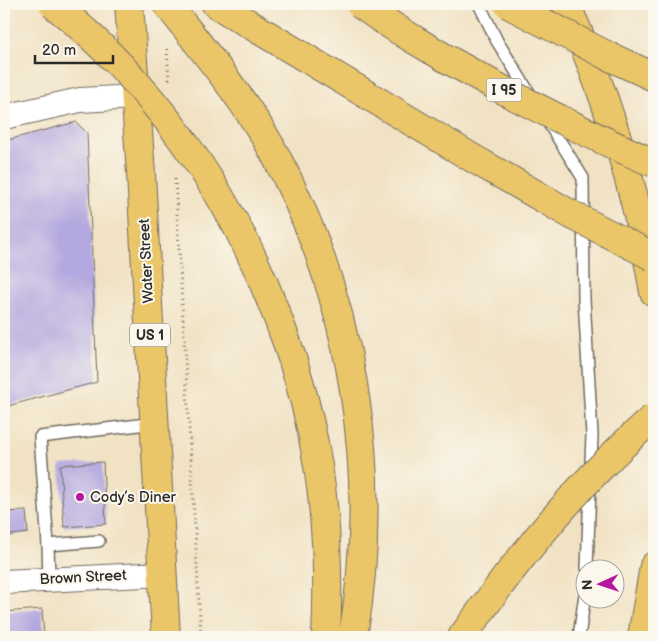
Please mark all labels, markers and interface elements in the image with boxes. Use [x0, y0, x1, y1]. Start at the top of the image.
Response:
scale bar [35, 32, 112, 64]
text: 20 m [42, 41, 76, 60]
road number: I 95 [486, 78, 522, 102]
street label: Water Street [135, 218, 158, 304]
road number: US 1 [130, 324, 170, 346]
place label: Cody’s Diner [90, 488, 177, 507]
marker: Cody’s Diner [74, 491, 86, 503]
north arrow [576, 558, 626, 608]
street label: Brown Street [39, 566, 127, 589]
text: N [579, 579, 596, 590]

